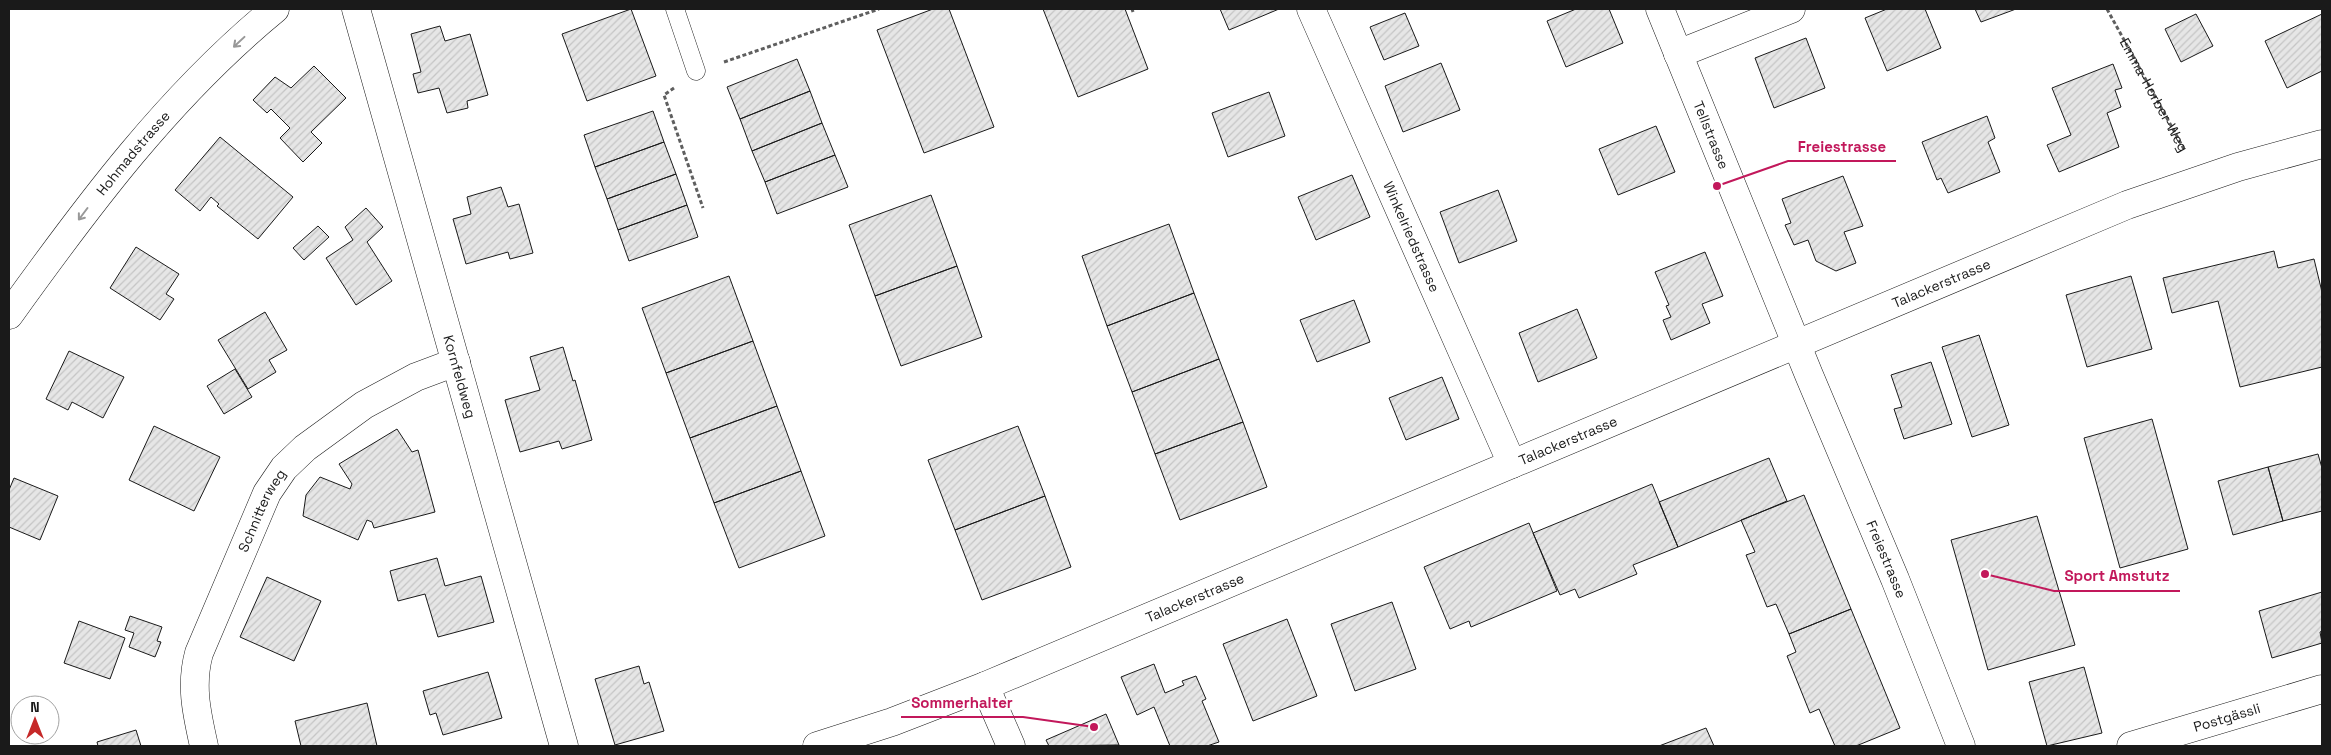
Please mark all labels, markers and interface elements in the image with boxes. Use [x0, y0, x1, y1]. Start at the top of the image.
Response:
street label: Emma-Horber-Weg [2116, 35, 2193, 155]
one-way arrow [232, 36, 245, 48]
street label: Tellstrasse [1689, 98, 1733, 172]
street label: Hohmadstrasse [92, 107, 174, 199]
callout: Freiestrasse [1788, 131, 1896, 161]
text: Freiestrasse [1798, 137, 1886, 156]
street label: Winkelriedstrasse [1379, 179, 1444, 295]
one-way arrow [78, 207, 88, 221]
street label: Talackerstrasse [1889, 255, 1993, 312]
street label: Kornfeldweg [439, 333, 480, 420]
street label: Talackerstrasse [1516, 412, 1620, 469]
street label: Schnitterweg [234, 465, 290, 555]
street label: Freiestrasse [1862, 518, 1911, 601]
callout: Sport Amstutz [2054, 561, 2180, 591]
text: Sport Amstutz [2065, 566, 2170, 585]
street label: Talackerstrasse [1143, 569, 1247, 626]
callout: Sommerhalter [901, 687, 1023, 717]
text: Sommerhalter [911, 693, 1013, 712]
north arrow [10, 695, 60, 745]
text: N [30, 698, 40, 716]
street label: Postgässli [2191, 699, 2262, 736]

